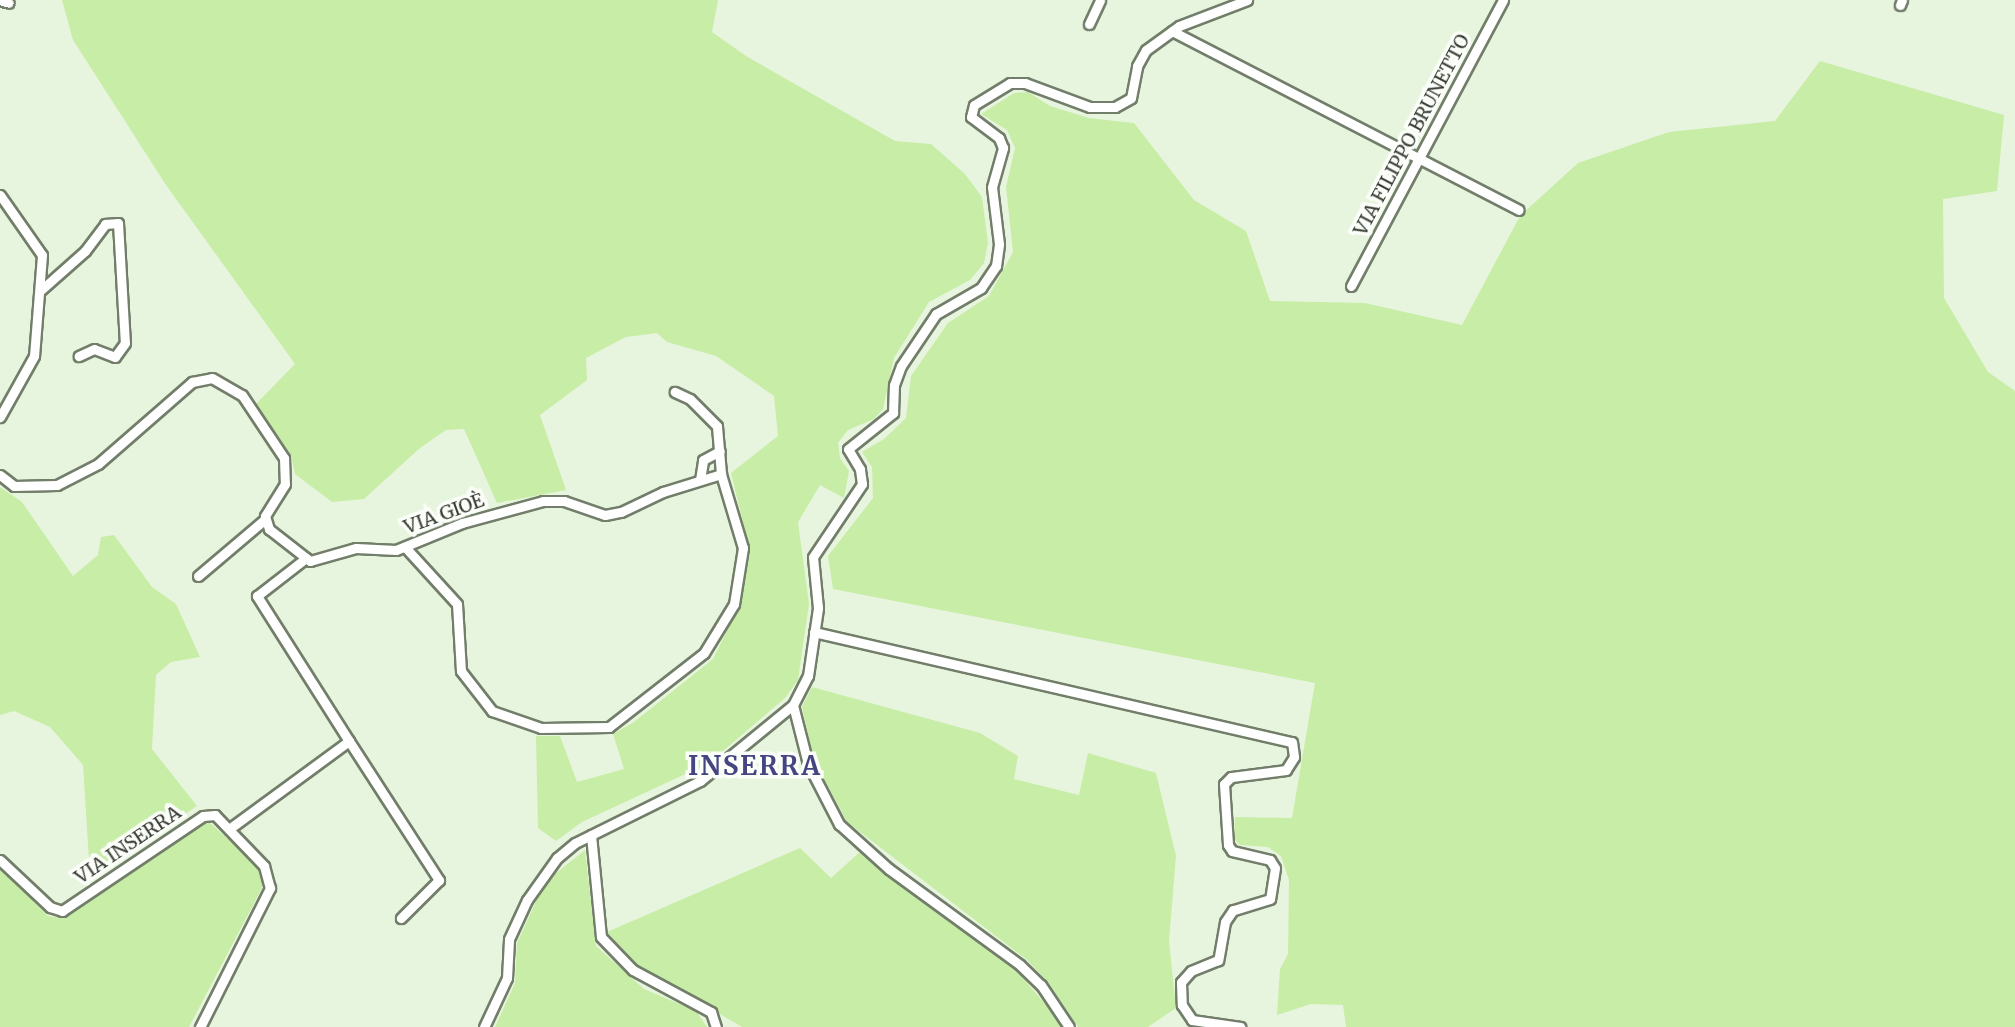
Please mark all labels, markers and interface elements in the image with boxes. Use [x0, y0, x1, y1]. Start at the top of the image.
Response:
street label: VIA FILIPPO BRUNETTO [1349, 30, 1475, 240]
street label: VIA GIOÈ [401, 489, 487, 539]
district label: INSERRA [689, 750, 821, 782]
street label: VIA INSERRA [71, 801, 185, 889]

